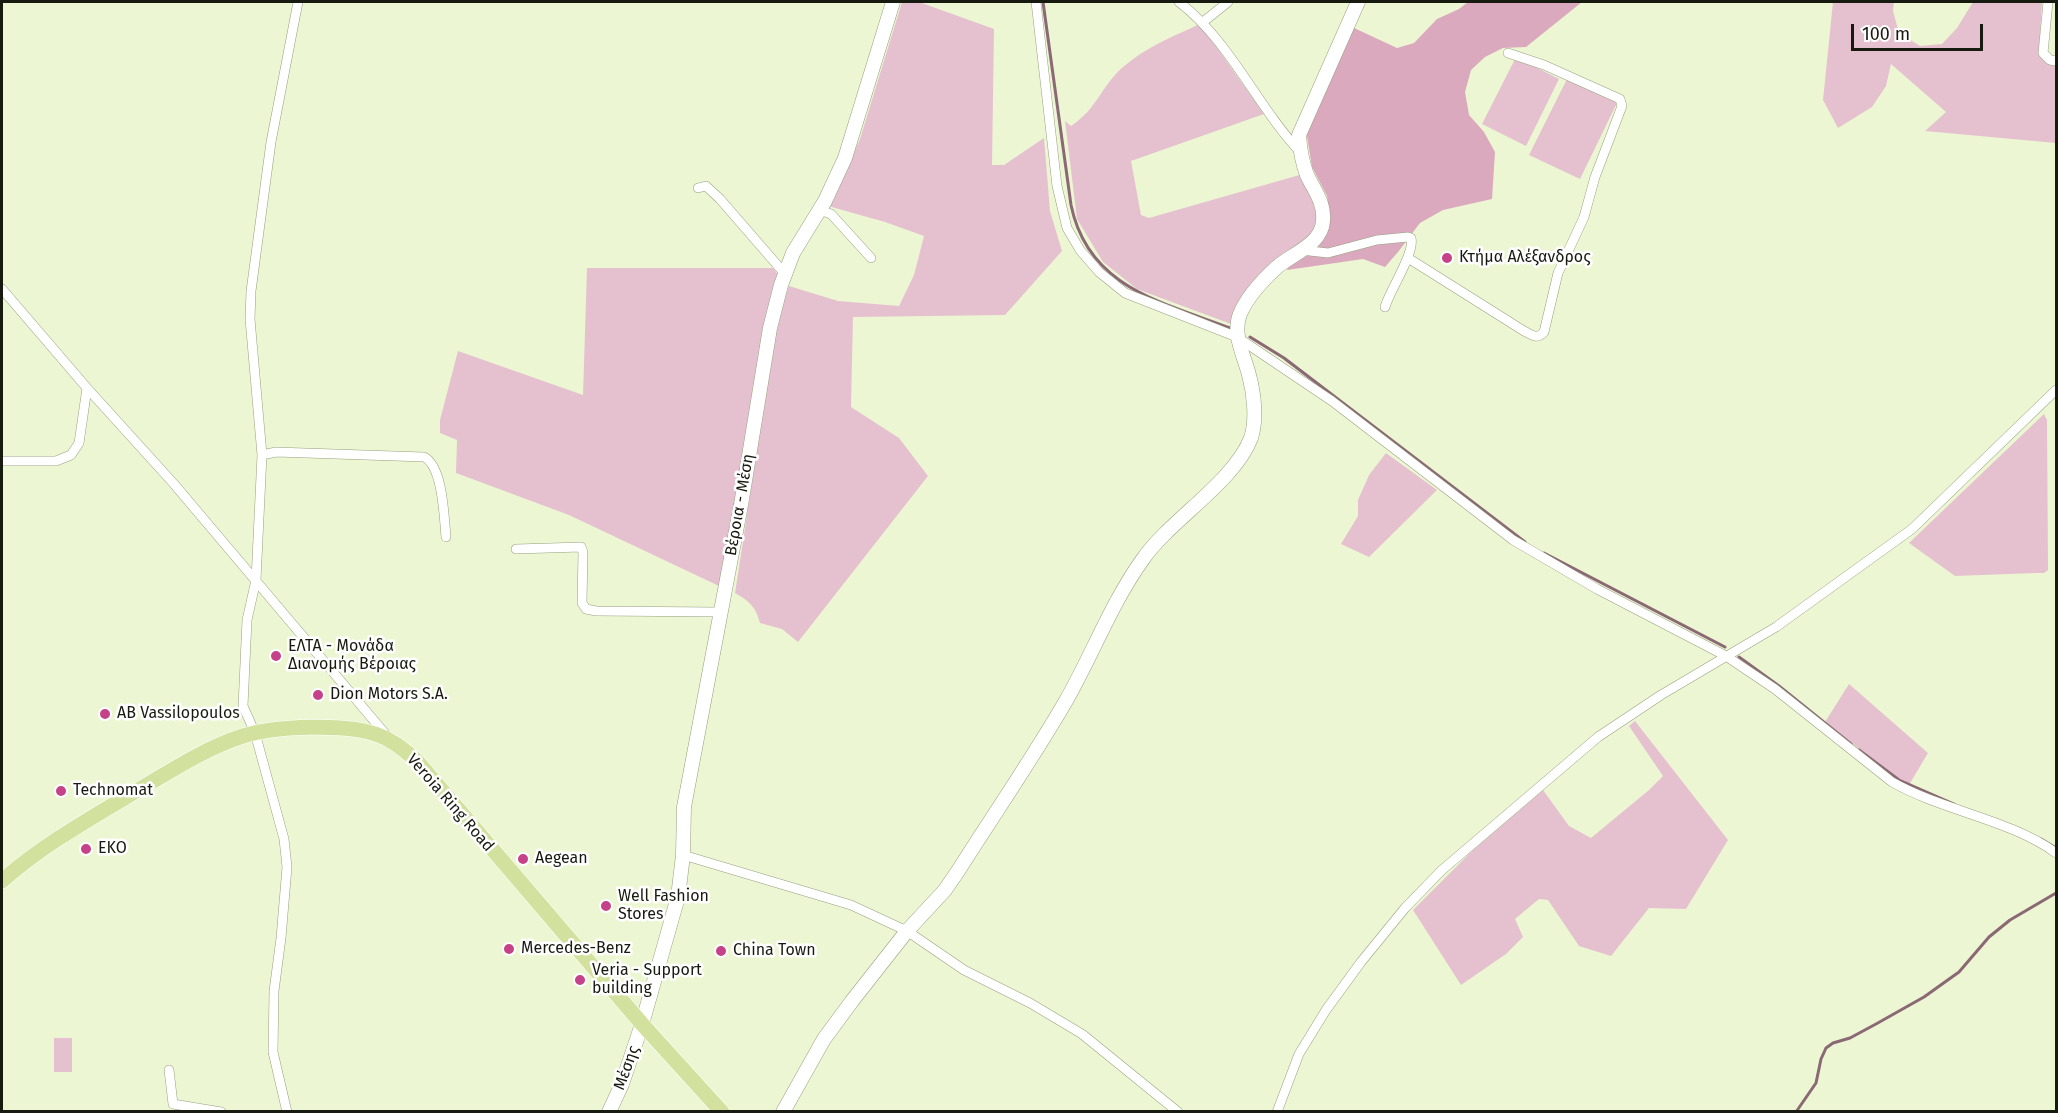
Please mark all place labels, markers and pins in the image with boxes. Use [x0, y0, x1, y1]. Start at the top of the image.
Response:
place label: Κτήμα Αλέξανδρος [1459, 248, 1591, 268]
marker: Κτήμα Αλέξανδρος [1440, 251, 1454, 265]
place label: ΕΛΤΑ - Μονάδα Διανομής Βέροιας [288, 637, 416, 675]
marker: ΕΛΤΑ - Μονάδα Διανομής Βέροιας [269, 649, 283, 663]
place label: Dion Motors S.A. [330, 685, 448, 705]
marker: Dion Motors S.A. [311, 688, 325, 702]
place label: AB Vassilopoulos [117, 704, 240, 724]
marker: AB Vassilopoulos [98, 707, 112, 721]
place label: Technomat [73, 781, 153, 801]
marker: Technomat [54, 784, 68, 798]
place label: EKO [98, 839, 127, 859]
marker: EKO [79, 842, 93, 856]
place label: Aegean [535, 849, 588, 869]
marker: Aegean [516, 852, 530, 866]
place label: Well Fashion Stores [618, 887, 709, 925]
marker: Well Fashion Stores [599, 899, 613, 913]
place label: Mercedes-Benz [521, 939, 631, 959]
place label: China Town [733, 941, 816, 961]
marker: Mercedes-Benz [502, 942, 516, 956]
marker: China Town [714, 944, 728, 958]
place label: Veria - Support building [592, 961, 702, 999]
marker: Veria - Support building [573, 973, 587, 987]

